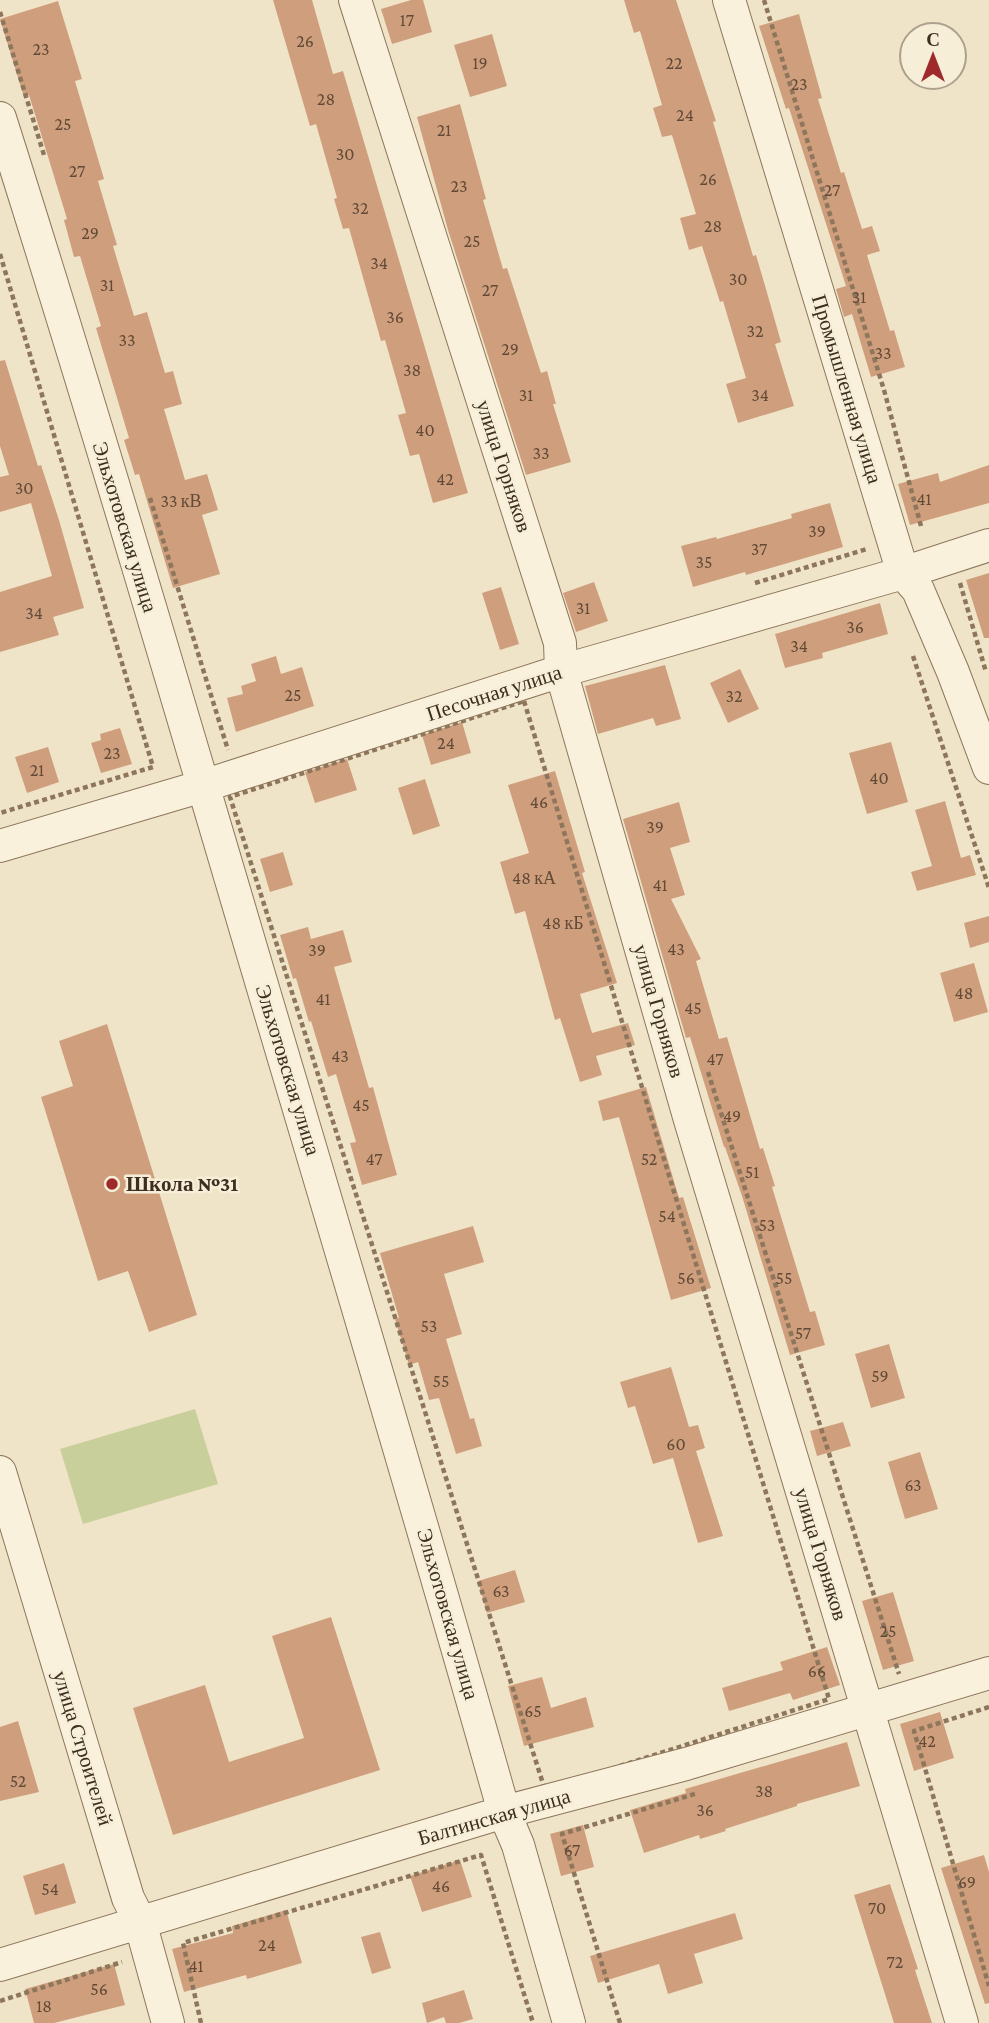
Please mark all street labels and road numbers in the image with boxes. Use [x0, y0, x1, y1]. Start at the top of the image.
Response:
street label: Промышленная улица [807, 292, 887, 487]
street label: улица Горняков [471, 397, 537, 535]
street label: Эльхотовская улица [88, 439, 163, 616]
street label: Песочная улица [423, 660, 565, 726]
street label: улица Горняков [629, 942, 690, 1080]
street label: Эльхотовская улица [251, 982, 326, 1159]
street label: улица Горняков [789, 1485, 853, 1623]
street label: Эльхотовская улица [412, 1526, 484, 1703]
street label: улица Строителей [48, 1668, 118, 1828]
street label: Балтинская улица [415, 1784, 574, 1850]

